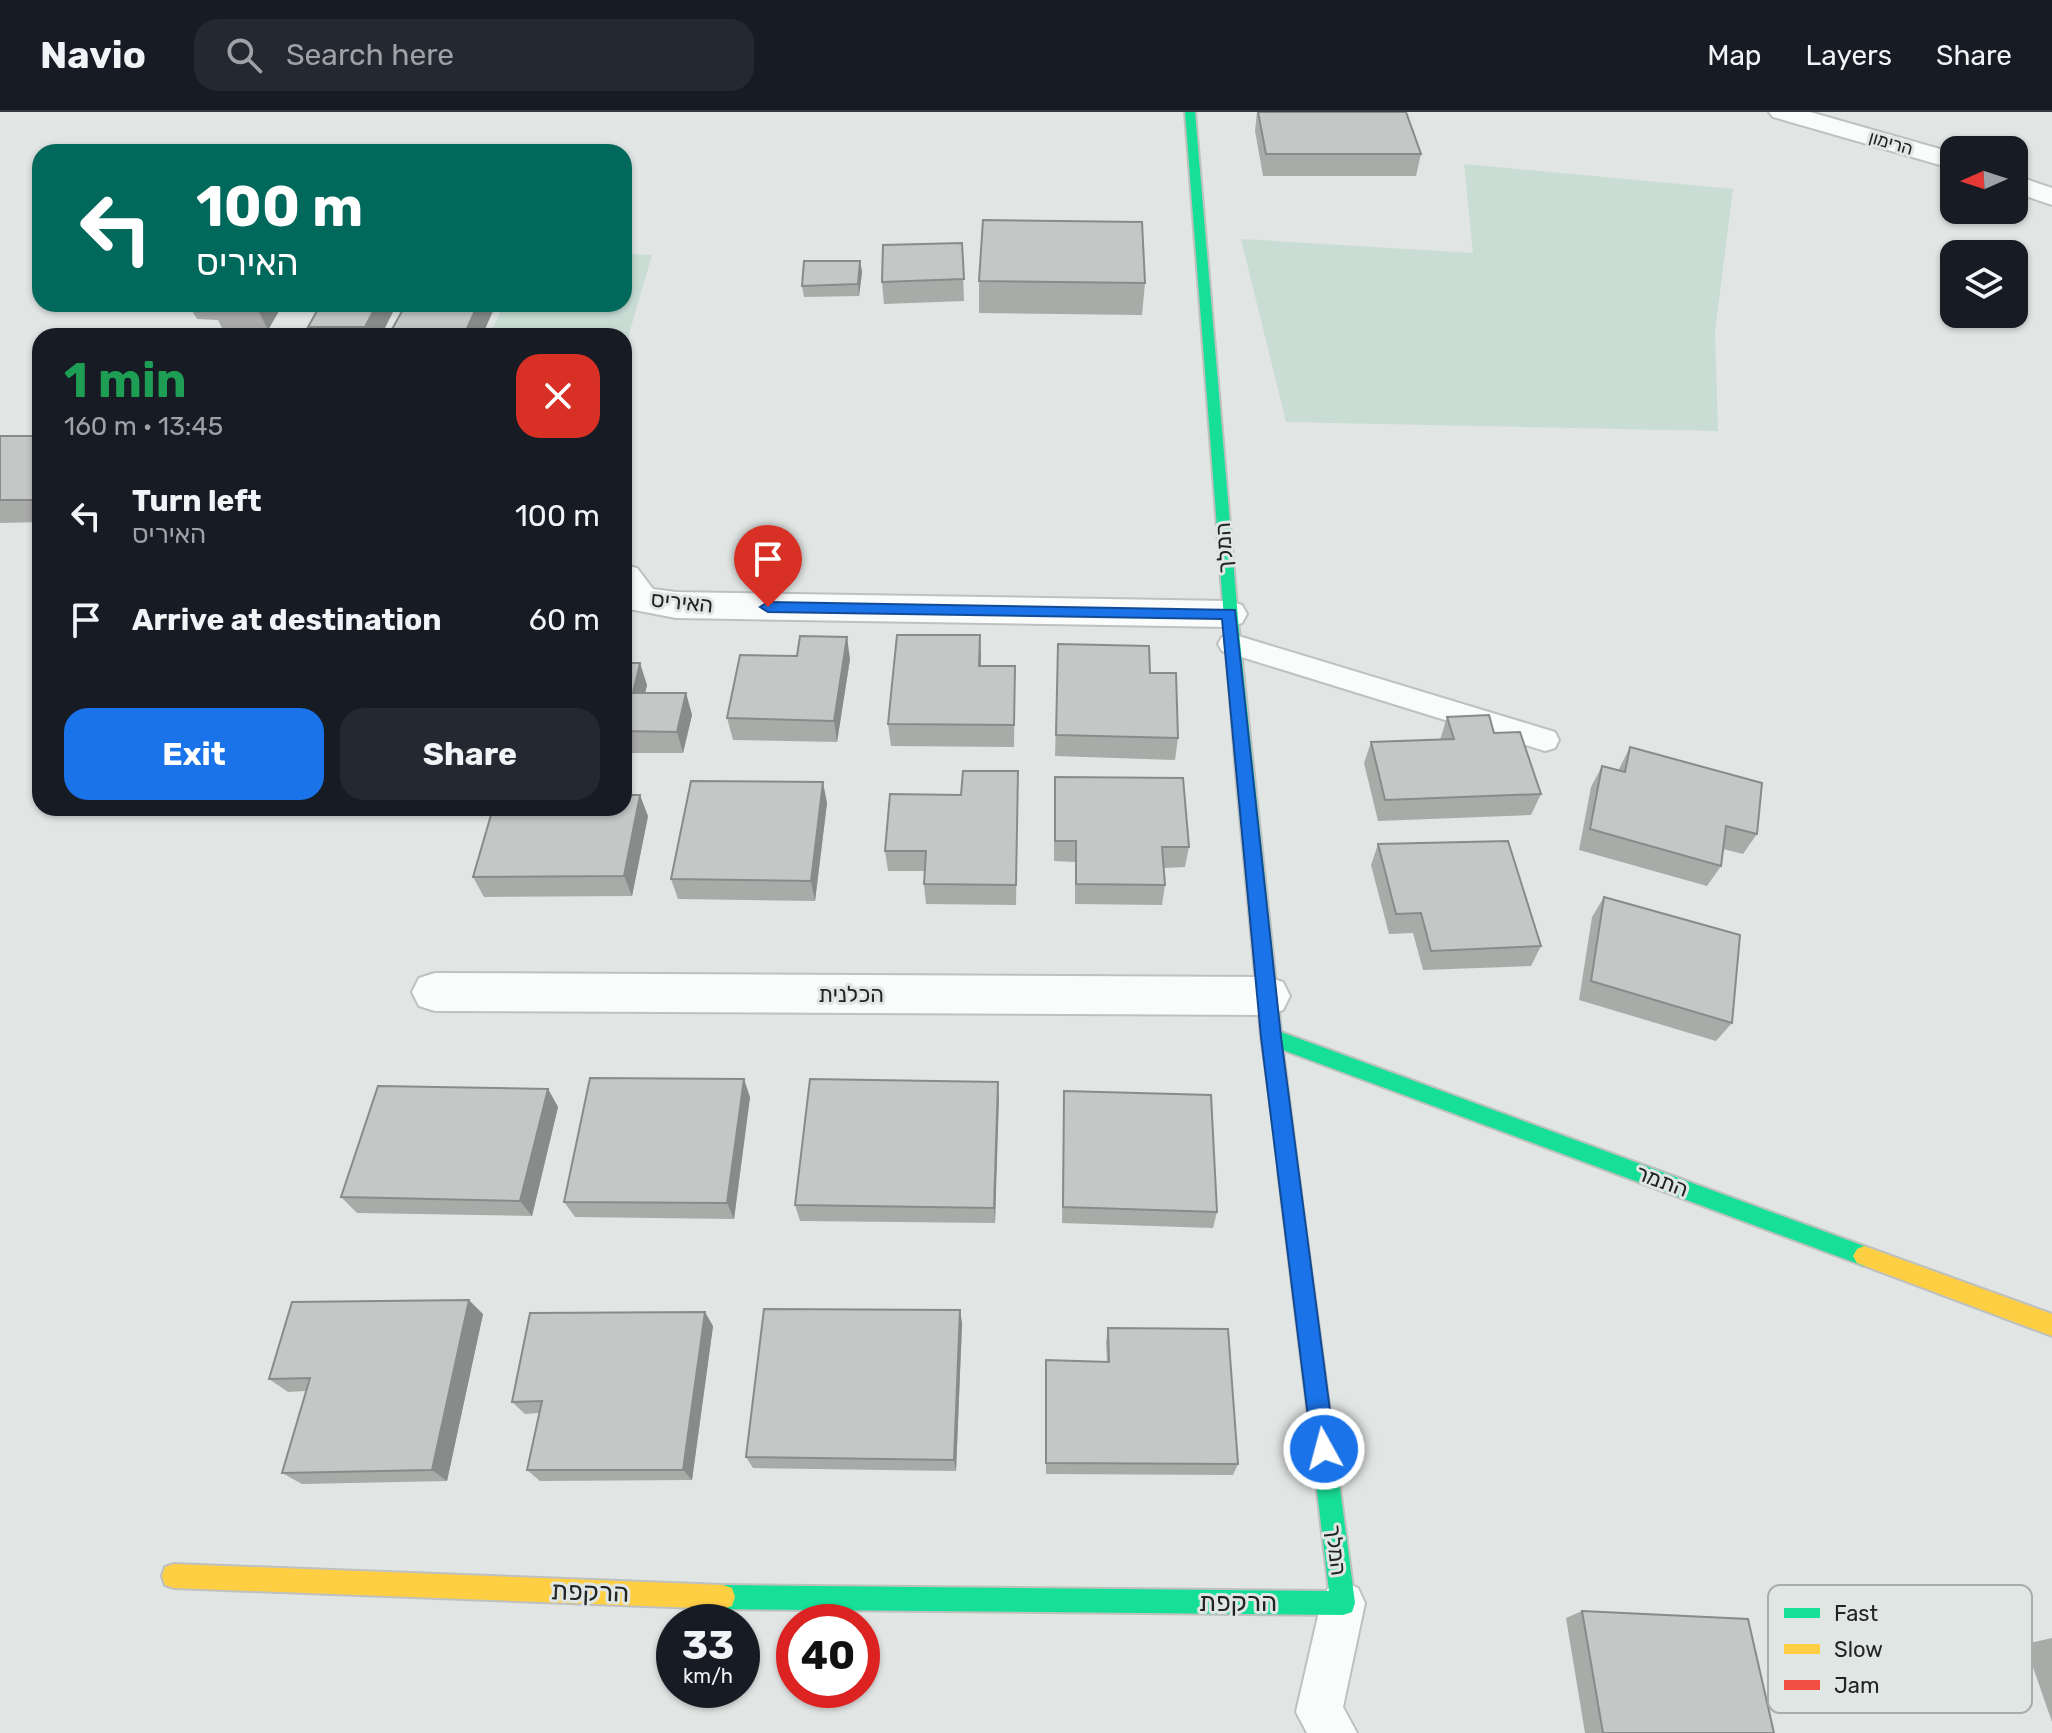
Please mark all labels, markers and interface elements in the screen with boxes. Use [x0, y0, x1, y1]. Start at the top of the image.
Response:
search box [194, 19, 754, 91]
text: Navio [40, 32, 146, 78]
icon: search [222, 33, 266, 77]
text: Search here [286, 37, 454, 73]
text: Map [1707, 39, 1762, 72]
text: Layers [1806, 39, 1892, 72]
text: Share [1936, 39, 2012, 72]
street label: הרימון [1866, 126, 1916, 160]
north arrow [1940, 136, 2028, 224]
map controls [1940, 136, 2028, 328]
text: 100 m [196, 174, 363, 240]
icon: left [64, 176, 168, 280]
button: layers [1940, 240, 2028, 328]
text: האיריס [196, 241, 299, 284]
text: 1 min [64, 352, 187, 409]
button: close [516, 354, 600, 438]
text: 160 m · 13:45 [64, 411, 223, 442]
text: Turn left [132, 483, 262, 519]
icon: left [64, 494, 108, 538]
text: 100 m [515, 498, 600, 534]
text: האיריס [132, 519, 206, 550]
street label: המלך [1209, 521, 1239, 575]
pin [734, 525, 802, 607]
icon: arrive [746, 537, 790, 581]
street label: האיריס [649, 585, 715, 619]
icon: arrive [64, 598, 108, 642]
text: Arrive at destination [132, 602, 442, 638]
text: 60 m [529, 602, 600, 638]
button: Exit [64, 708, 324, 800]
button: Share [340, 708, 600, 800]
street label: הכלנית [818, 981, 884, 1008]
street label: התמר [1632, 1159, 1692, 1203]
position arrow [1282, 1407, 1366, 1491]
street label: המלך [1319, 1523, 1353, 1577]
street label: הרקפת [550, 1575, 630, 1609]
legend [1768, 1585, 2032, 1713]
street label: הרקפת [1199, 1587, 1277, 1618]
text: Fast [1834, 1600, 1879, 1627]
speed limit sign: 40 [776, 1604, 880, 1708]
text: 33 [682, 1622, 734, 1669]
text: Slow [1834, 1636, 1883, 1663]
text: km/h [683, 1664, 733, 1688]
text: Jam [1834, 1672, 1880, 1699]

